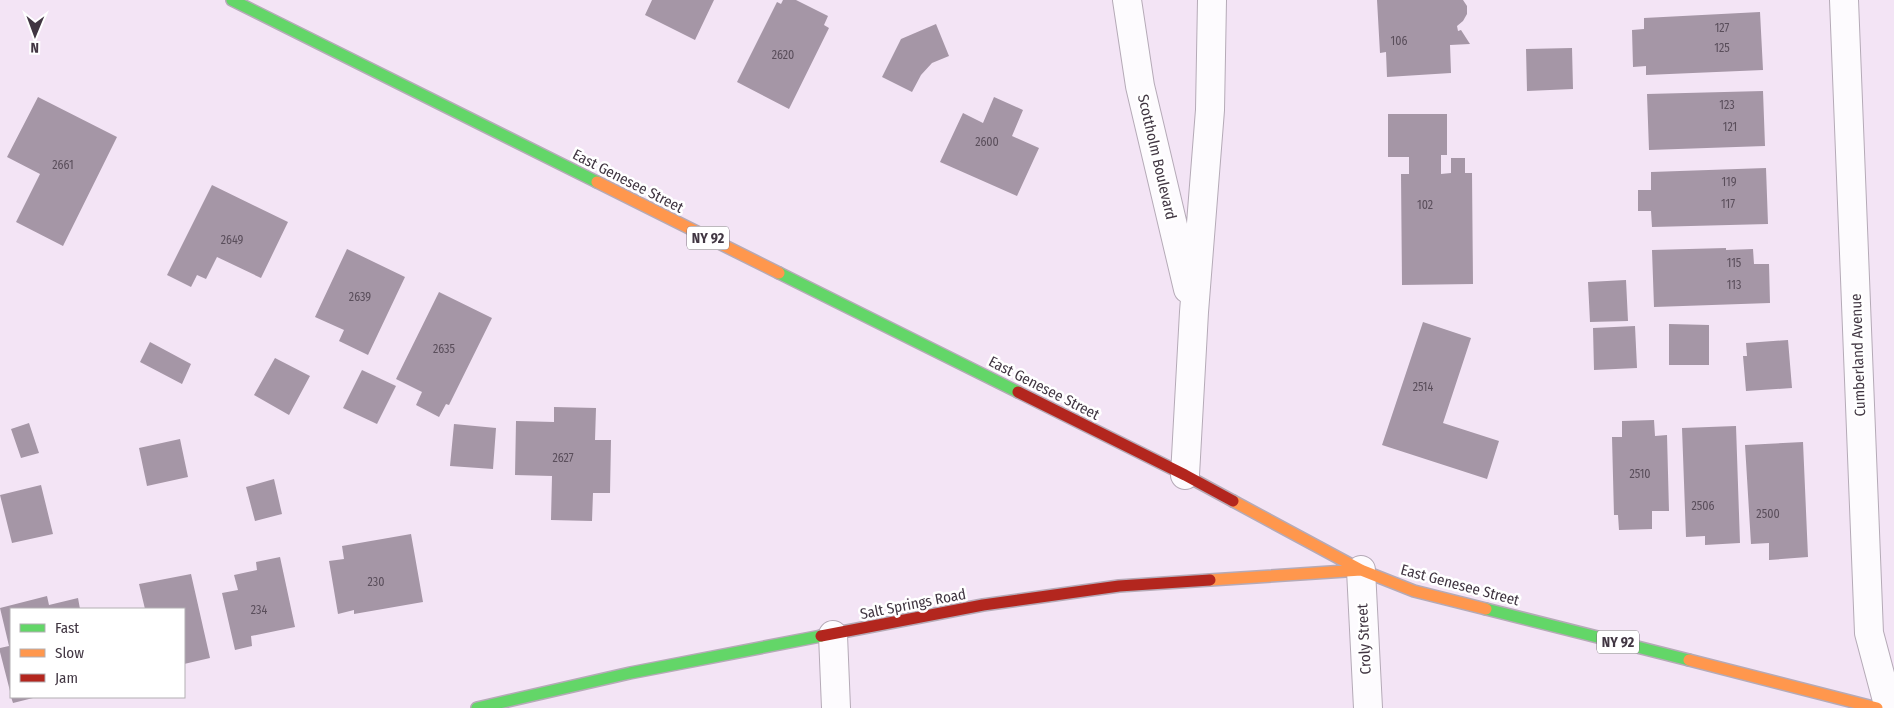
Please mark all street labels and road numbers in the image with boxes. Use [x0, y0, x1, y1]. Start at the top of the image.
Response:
street label: Scottholm Boulevard [1134, 93, 1180, 221]
street label: East Genesee Street [570, 145, 686, 217]
road number: NY 92 [687, 227, 729, 250]
street label: Cumberland Avenue [1847, 293, 1869, 417]
street label: East Genesee Street [986, 352, 1102, 424]
street label: East Genesee Street [1399, 561, 1521, 609]
street label: Salt Springs Road [859, 585, 967, 623]
street label: Croly Street [1353, 603, 1375, 675]
road number: NY 92 [1597, 630, 1639, 654]

